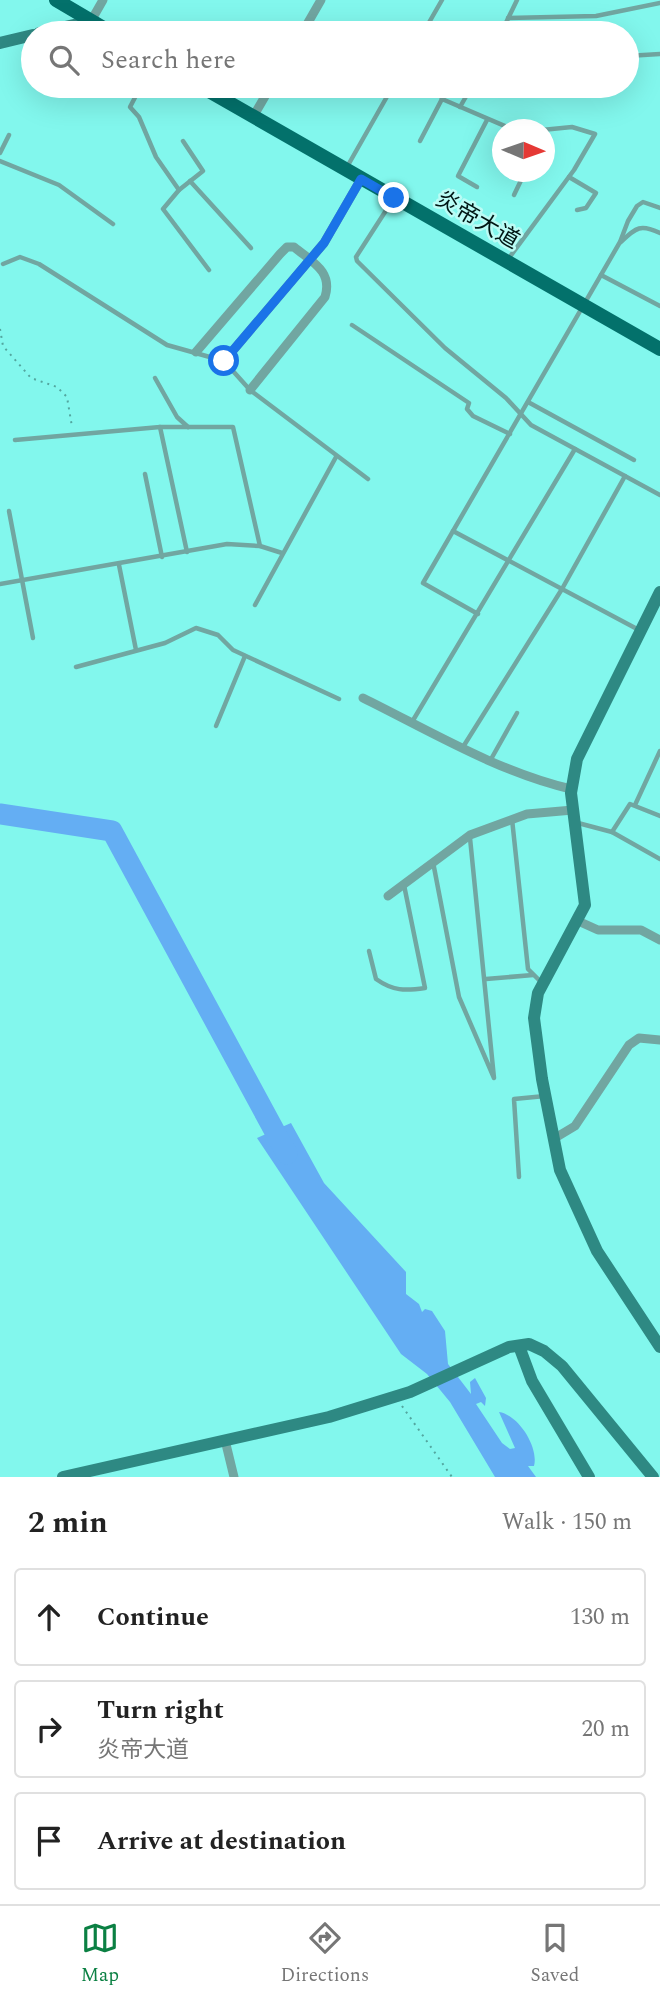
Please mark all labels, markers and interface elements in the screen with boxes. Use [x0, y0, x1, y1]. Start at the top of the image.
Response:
search box [21, 21, 639, 98]
text: Search here [101, 40, 236, 80]
icon: search [45, 41, 83, 79]
north arrow [492, 119, 555, 182]
route end [378, 182, 409, 213]
street label: 炎帝大道 [429, 182, 526, 258]
route start [208, 345, 239, 376]
text: 2 min [28, 1500, 108, 1546]
text: Walk · 150 m [502, 1505, 632, 1540]
text: Continue [97, 1597, 209, 1637]
icon: ahead [30, 1598, 68, 1636]
text: 130 m [570, 1600, 630, 1635]
text: Turn right [97, 1690, 224, 1730]
icon: right [30, 1710, 68, 1748]
text: 20 m [581, 1712, 630, 1747]
text: 炎帝大道 [97, 1733, 189, 1768]
text: Arrive at destination [97, 1821, 346, 1861]
icon: arrive [30, 1822, 68, 1860]
tab: Map [81, 1919, 119, 1990]
tab: Directions [280, 1919, 369, 1990]
tab: Saved [531, 1919, 579, 1990]

